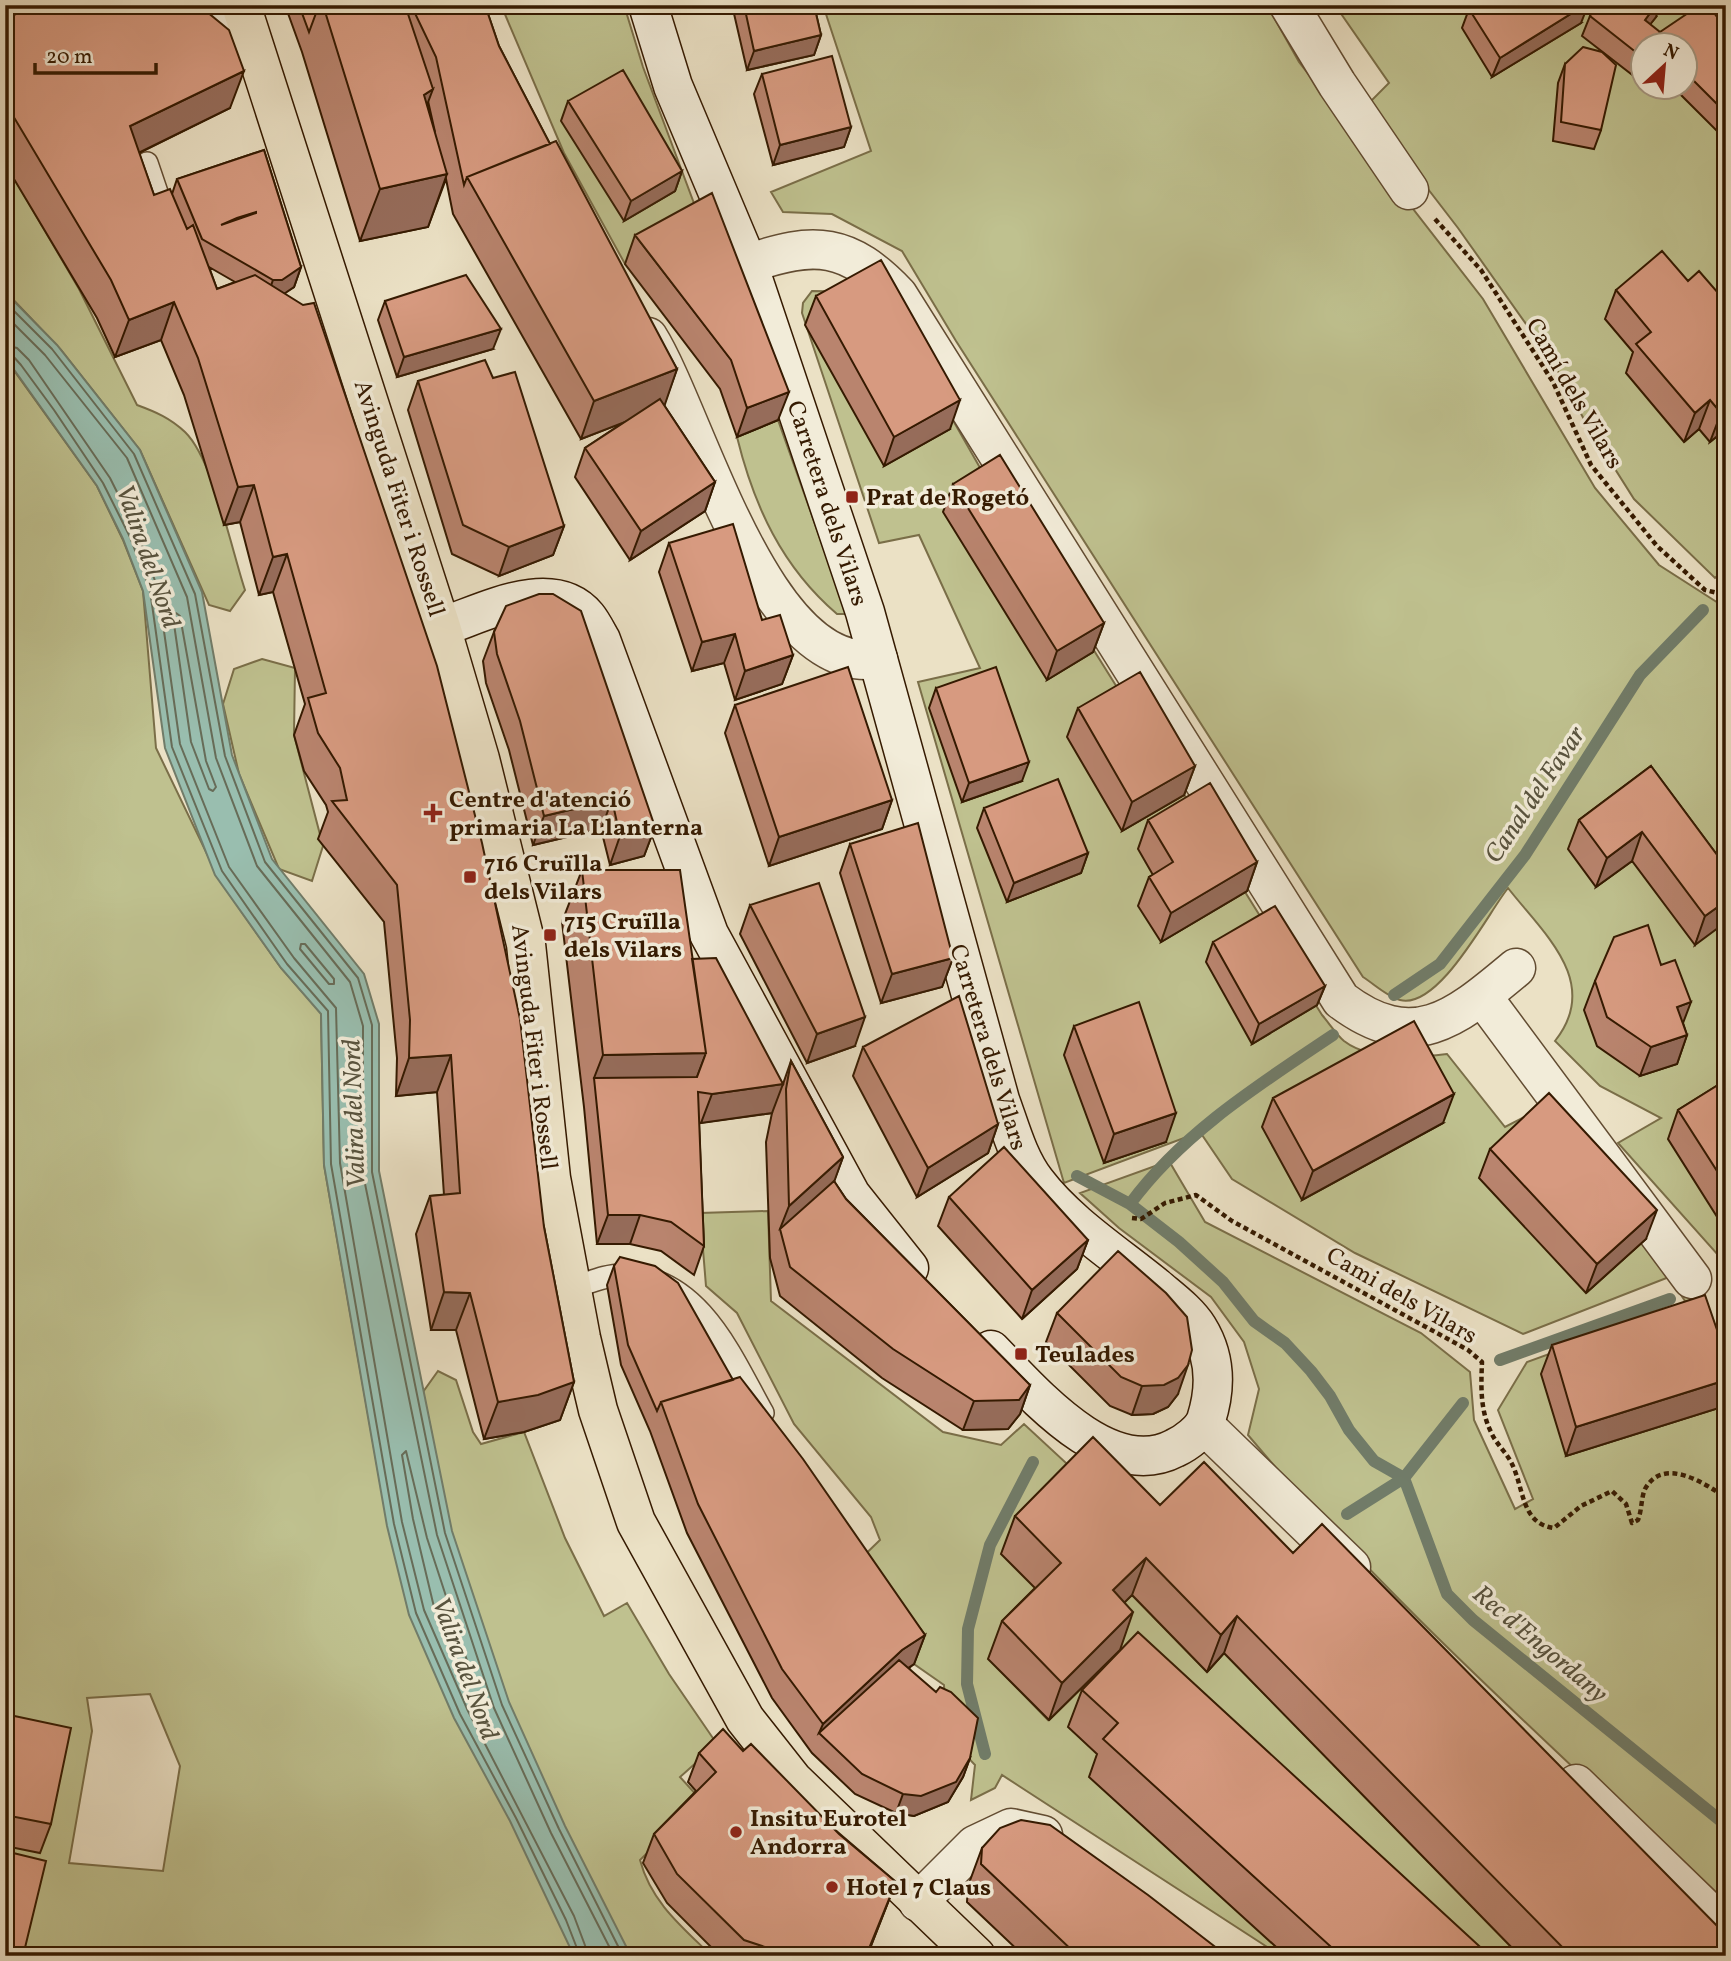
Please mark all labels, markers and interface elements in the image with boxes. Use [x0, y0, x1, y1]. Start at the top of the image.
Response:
scale bar [35, 32, 156, 76]
north arrow [1630, 32, 1700, 102]
text: N [1659, 38, 1683, 67]
text: 20 m [46, 43, 92, 72]
street label: Camí dels Vilars [1516, 312, 1630, 476]
street label: Avinguda Fiter i Rossell [344, 376, 452, 621]
street label: Carretera dels Vilars [777, 397, 875, 611]
water label: Valira del Nord [106, 480, 189, 634]
place label: Prat de Rogetó [866, 482, 1029, 516]
marker: Prat de Rogetó [844, 489, 860, 505]
water label: Canal del Favar [1476, 719, 1595, 871]
place label: Centre d'atenció primaria La Llanterna [449, 784, 703, 846]
marker: Centre d'atenció primaria La Llanterna [423, 803, 443, 823]
place label: 716 Cruïlla dels Vilars [484, 848, 602, 910]
marker: 716 Cruïlla dels Vilars [462, 869, 478, 885]
place label: 715 Cruïlla dels Vilars [564, 906, 682, 968]
street label: Avinguda Fiter i Rossell [501, 923, 565, 1172]
marker: 715 Cruïlla dels Vilars [542, 927, 558, 943]
street label: Carretera dels Vilars [940, 940, 1035, 1155]
water label: Valira del Nord [334, 1038, 376, 1189]
street label: Cami dels Vilars [1319, 1240, 1483, 1354]
place label: Teulades [1035, 1339, 1135, 1373]
marker: Teulades [1013, 1346, 1029, 1362]
water label: Rec d'Engordany [1464, 1577, 1615, 1712]
water label: Valira del Nord [422, 1592, 507, 1746]
place label: Insitu Eurotel Andorra [750, 1803, 907, 1865]
marker: Insitu Eurotel Andorra [728, 1824, 744, 1840]
place label: Hotel 7 Claus [846, 1872, 991, 1906]
marker: Hotel 7 Claus [824, 1879, 840, 1895]

